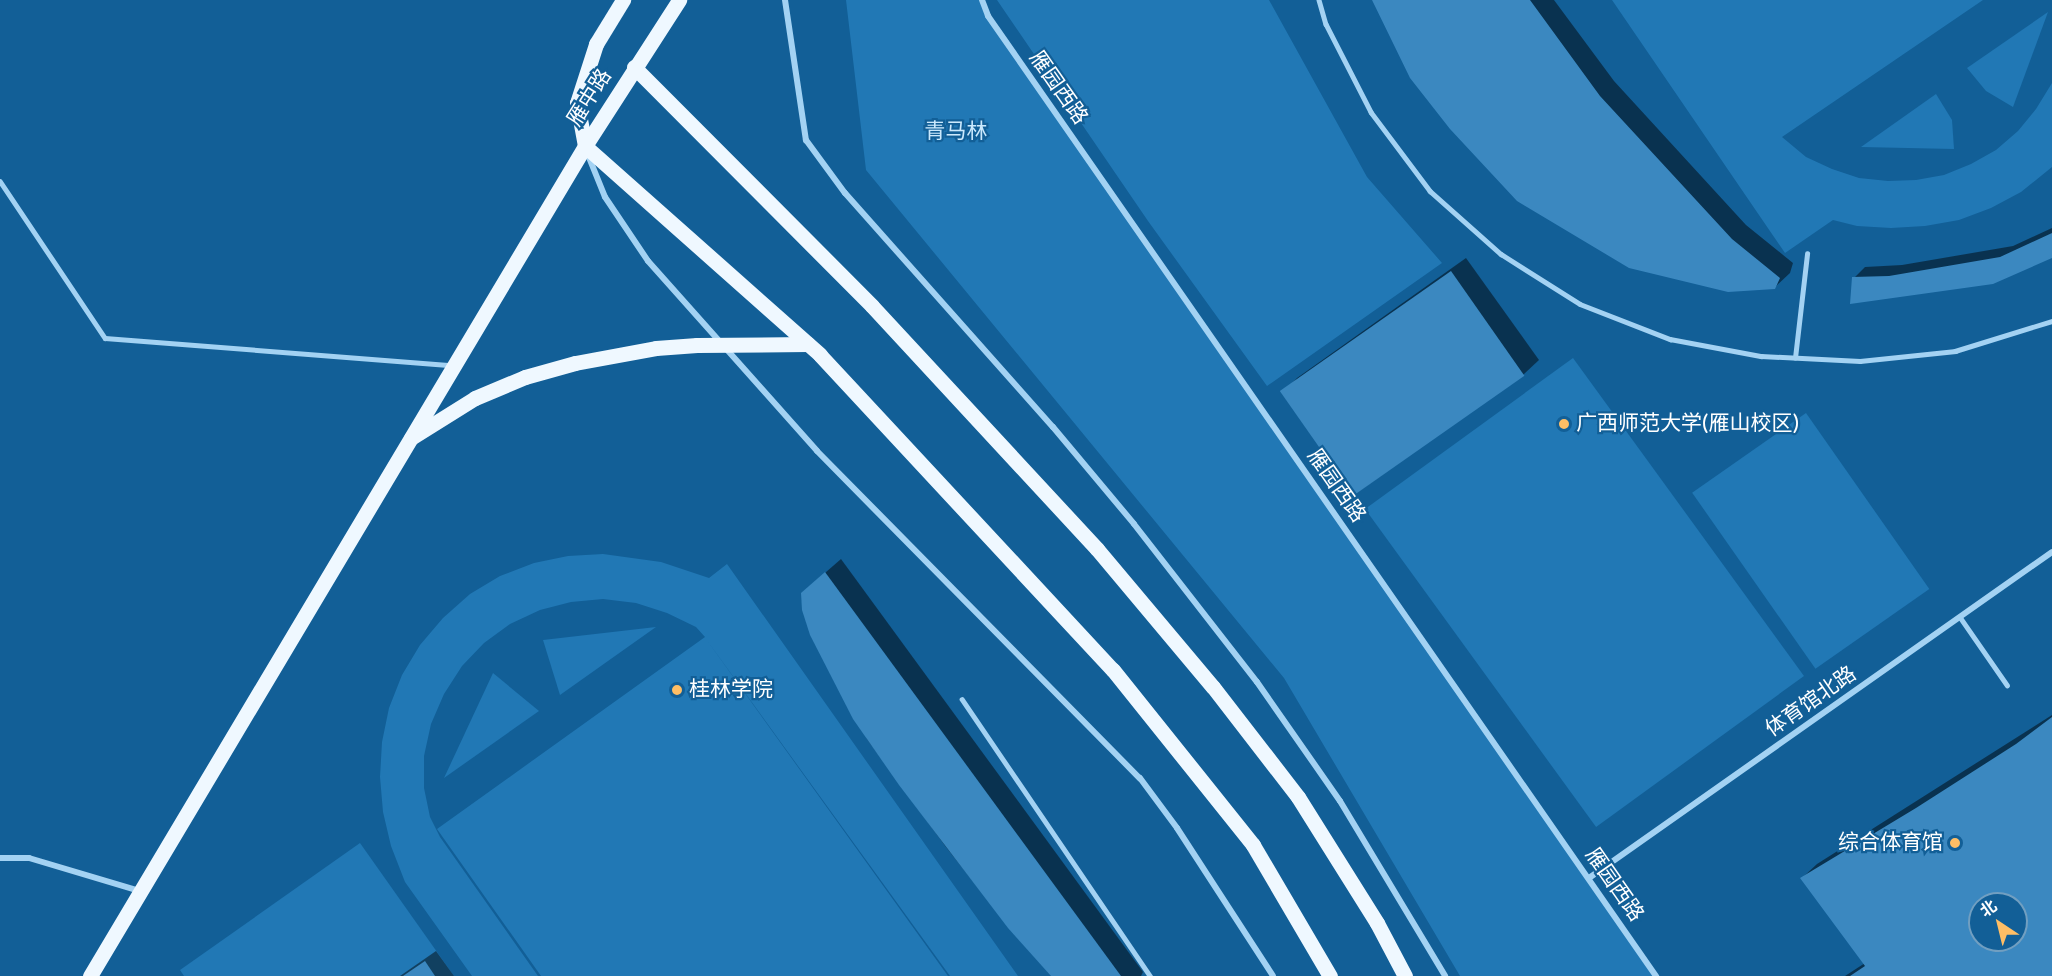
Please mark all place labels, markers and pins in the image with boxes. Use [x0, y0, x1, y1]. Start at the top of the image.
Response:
place label: 广西师范大学(雁山校区) [1576, 411, 1799, 437]
marker: 广西师范大学(雁山校区) [1557, 417, 1571, 431]
place label: 桂林学院 [689, 677, 773, 703]
marker: 桂林学院 [670, 683, 684, 697]
place label: 综合体育馆 [1838, 830, 1943, 856]
marker: 综合体育馆 [1948, 836, 1962, 850]

